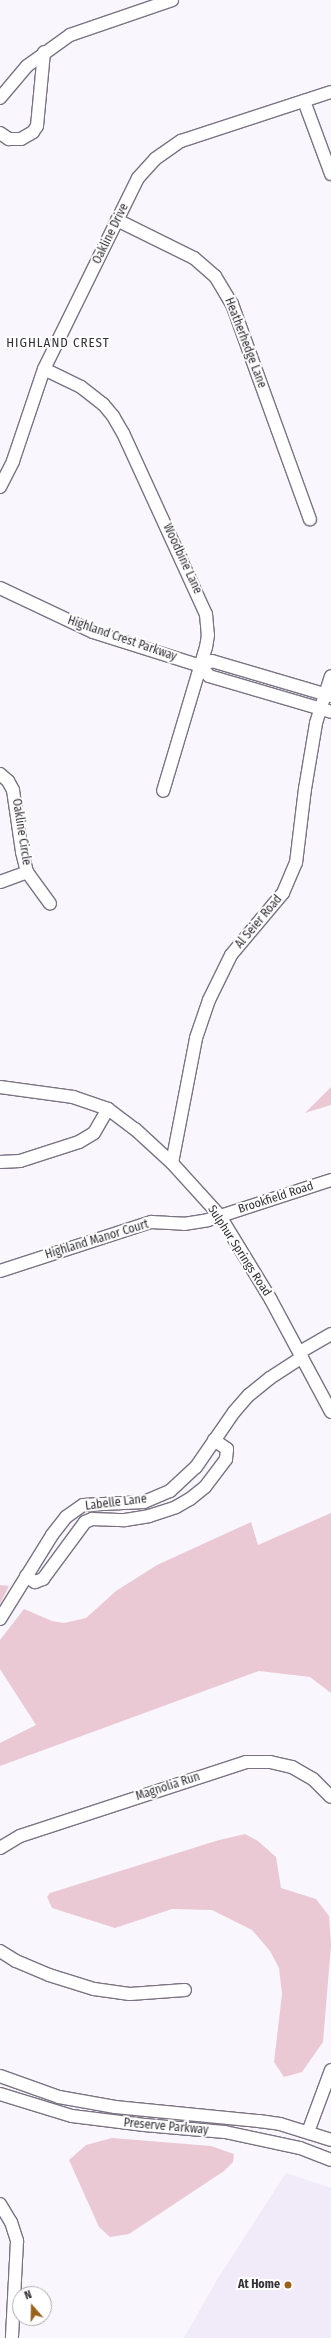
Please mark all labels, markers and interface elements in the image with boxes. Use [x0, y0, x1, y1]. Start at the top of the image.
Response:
street label: Oakline Drive [90, 201, 132, 267]
street label: Heatherhedge Lane [221, 296, 269, 390]
district label: HIGHLAND CREST [6, 335, 110, 351]
street label: Woodbine Lane [159, 522, 205, 596]
street label: Highland Crest Parkway [66, 614, 178, 664]
street label: Oakline Circle [9, 798, 33, 866]
street label: Al Seier Road [233, 892, 285, 952]
street label: Brookfield Road [237, 1179, 315, 1217]
street label: Sulphur Springs Road [204, 1203, 274, 1299]
street label: Highland Manor Court [44, 1217, 150, 1263]
street label: Labelle Lane [84, 1492, 148, 1514]
street label: Magnolia Run [134, 1770, 202, 1804]
street label: Preserve Parkway [123, 2116, 209, 2138]
place label: At Home [238, 2278, 280, 2292]
marker: At Home [283, 2280, 293, 2290]
north arrow [12, 2286, 52, 2326]
text: N [23, 2288, 33, 2302]

